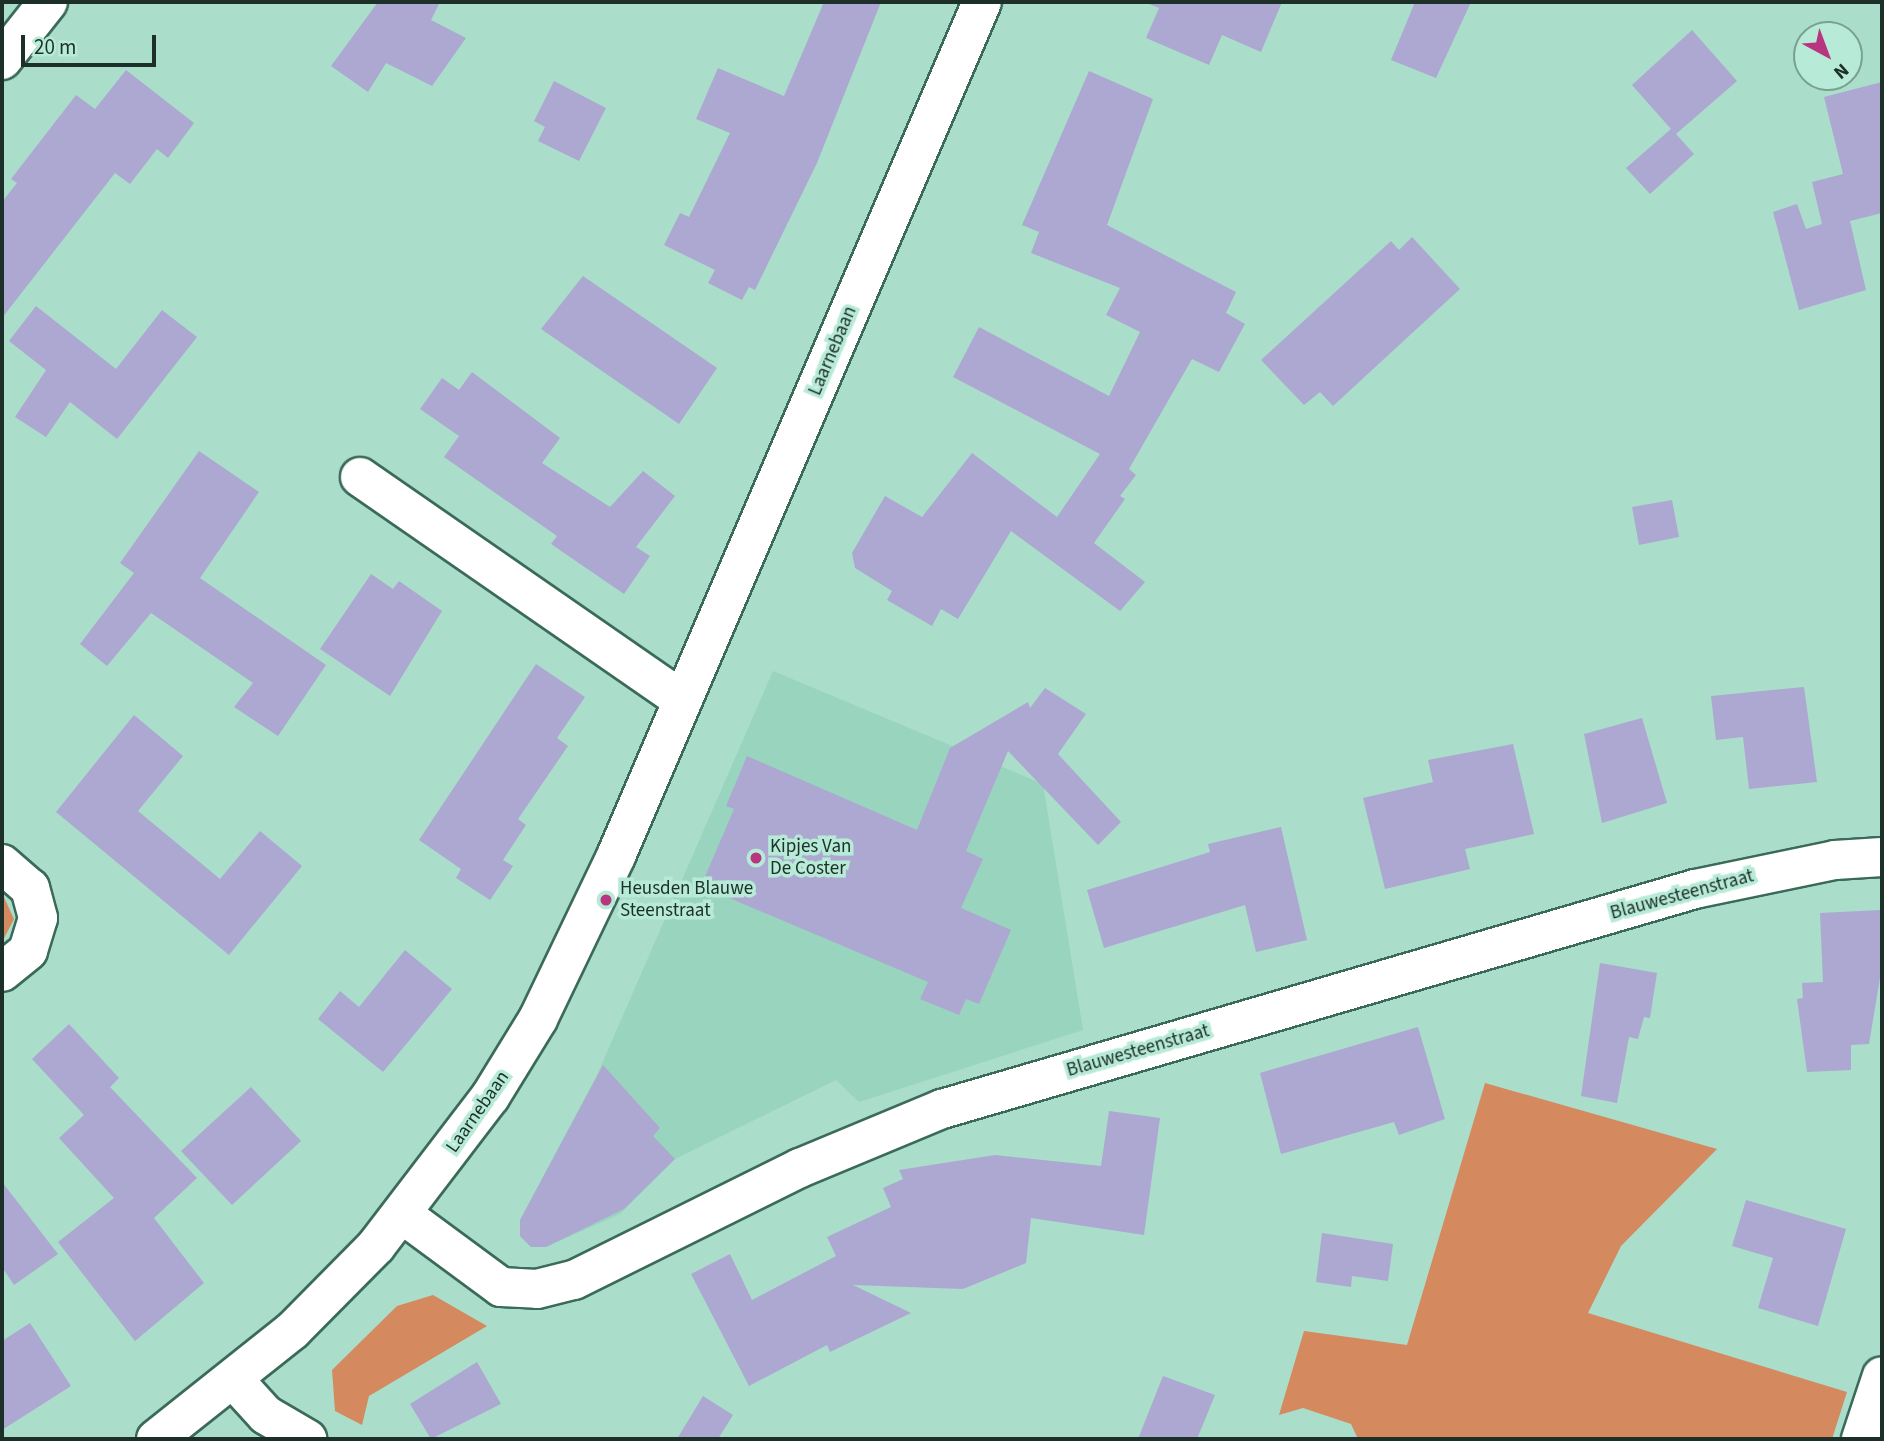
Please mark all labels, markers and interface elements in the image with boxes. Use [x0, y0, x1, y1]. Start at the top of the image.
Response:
scale bar [24, 21, 159, 65]
north arrow [1793, 21, 1863, 91]
text: 20 m [34, 32, 76, 62]
text: N [1827, 56, 1854, 85]
street label: Laarnebaan [804, 303, 862, 399]
place label: Kipjes Van De Coster [770, 836, 851, 880]
marker: Kipjes Van De Coster [748, 850, 764, 866]
street label: Blauwesteenstraat [1608, 865, 1756, 925]
place label: Heusden Blauwe Steenstraat [620, 878, 753, 922]
marker: Heusden Blauwe Steenstraat [598, 892, 614, 908]
street label: Blauwesteenstraat [1064, 1020, 1212, 1082]
street label: Laarnebaan [442, 1067, 514, 1157]

